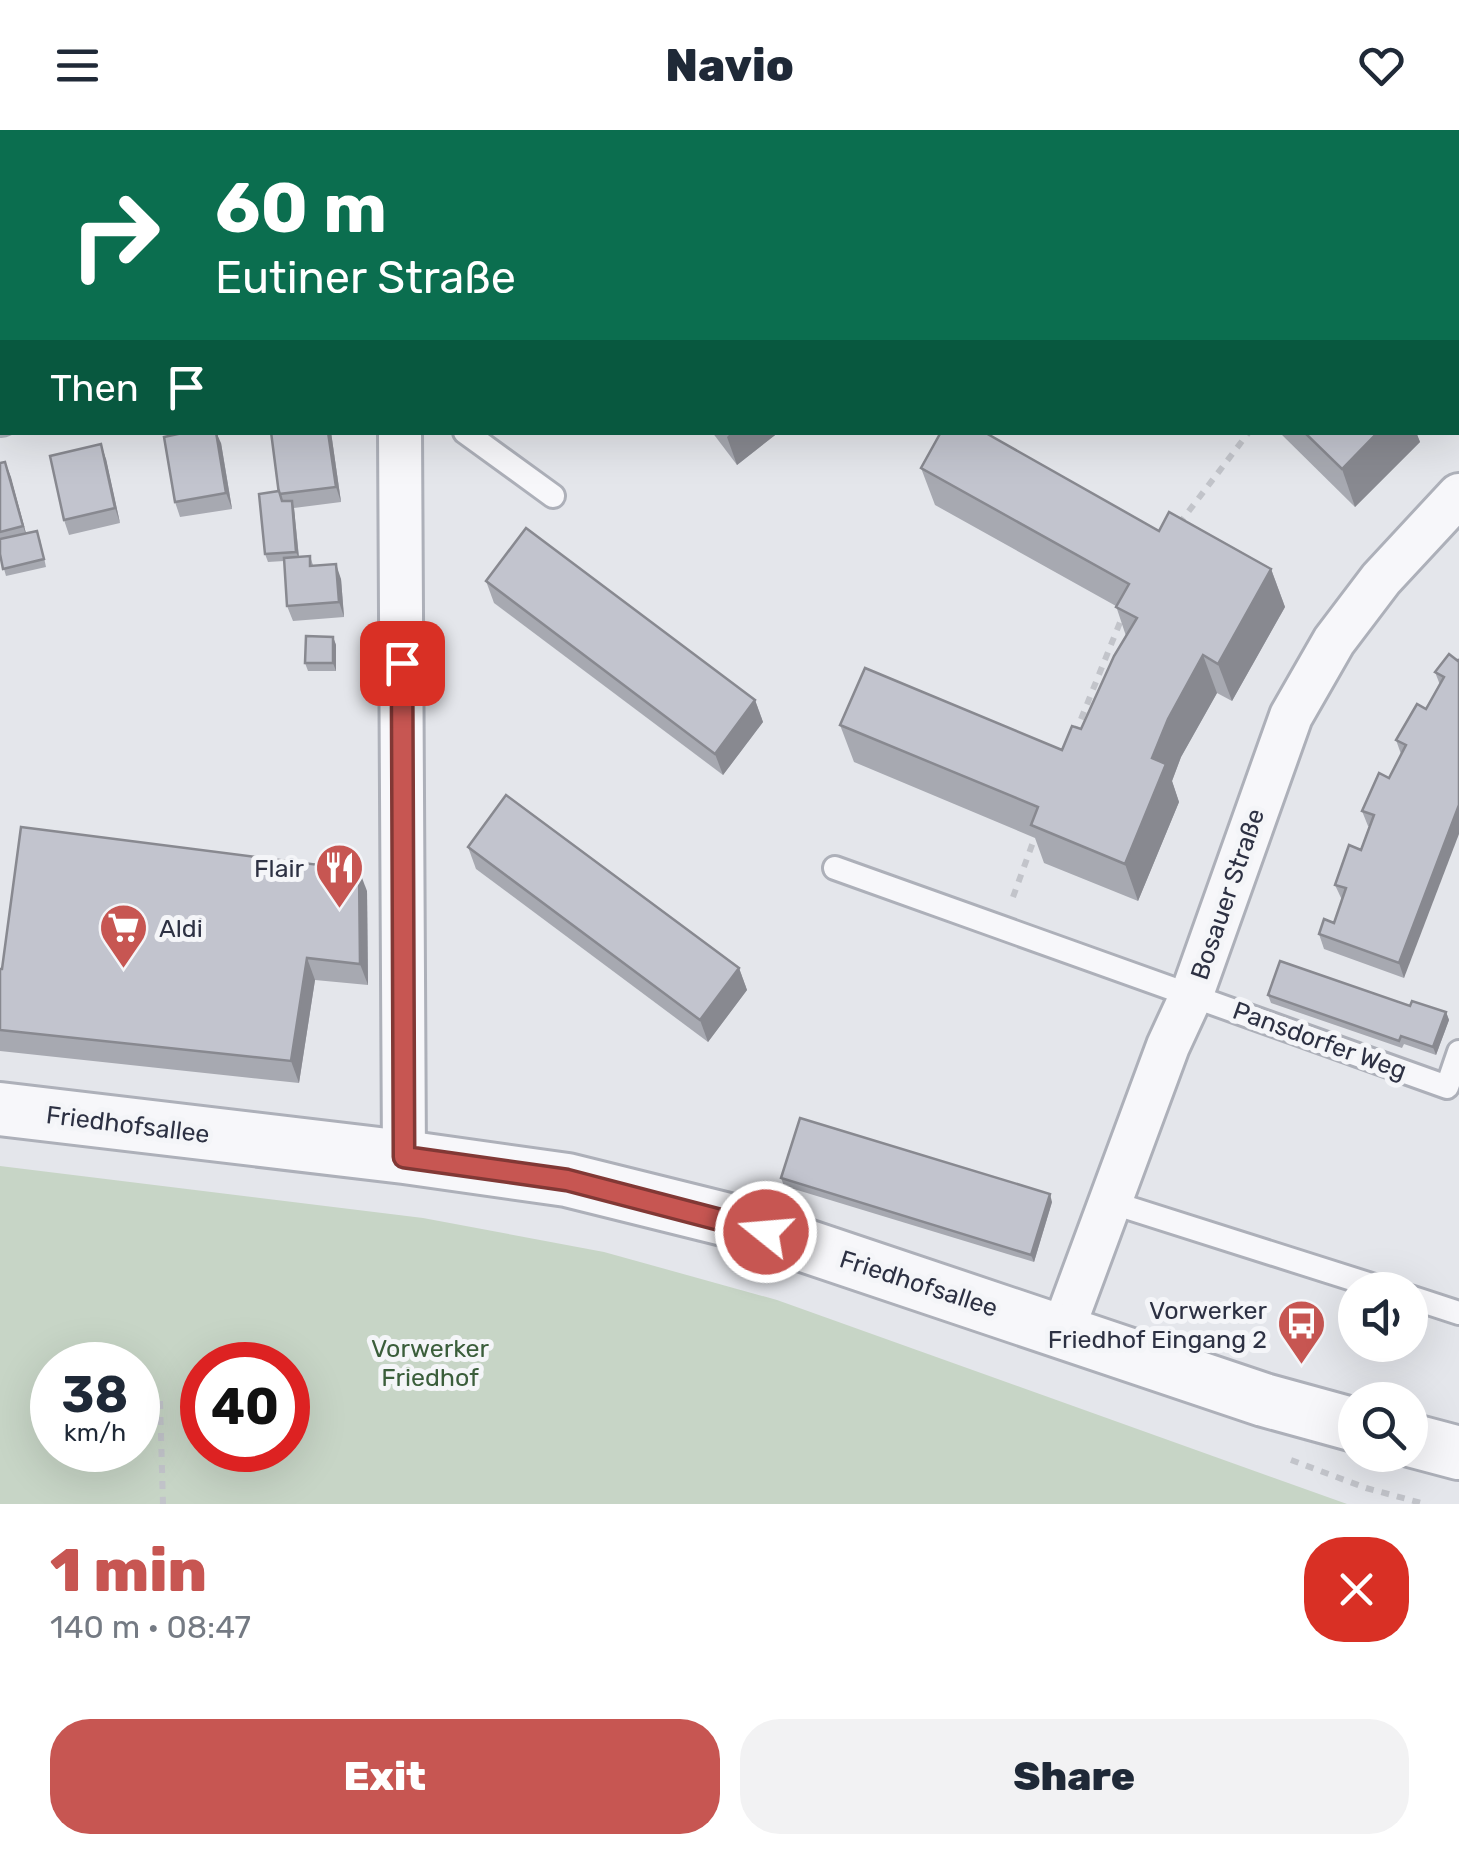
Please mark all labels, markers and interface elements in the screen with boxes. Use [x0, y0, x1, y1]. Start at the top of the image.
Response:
icon: menu [50, 38, 105, 93]
icon: heart [1354, 38, 1409, 93]
text: Navio [665, 39, 794, 92]
text: 60 m [215, 167, 387, 250]
icon: right [50, 170, 180, 300]
text: Eutiner Straße [215, 251, 516, 304]
icon: arrive [159, 360, 214, 415]
text: Then [50, 365, 139, 411]
pin [360, 621, 445, 706]
icon: arrive [375, 636, 430, 691]
street label: Bosauer Straße [1185, 805, 1270, 983]
restaurant icon: Flair [313, 842, 365, 910]
place label: Flair [254, 854, 304, 883]
supermarket icon: Aldi [98, 902, 150, 970]
place label: Aldi [159, 914, 203, 943]
street label: Pansdorfer Weg [1229, 996, 1411, 1085]
street label: Friedhofsallee [45, 1100, 211, 1149]
position arrow [714, 1180, 818, 1284]
street label: Friedhofsallee [836, 1244, 1002, 1323]
map controls [1338, 1272, 1428, 1472]
button: sound [1338, 1272, 1428, 1362]
place label: Vorwerker Friedhof Eingang 2 [1048, 1296, 1267, 1354]
bus stop icon: Vorwerker Friedhof Eingang 2 [1276, 1298, 1328, 1366]
park label: Vorwerker Friedhof [371, 1334, 489, 1392]
speed limit sign: 40 [180, 1342, 310, 1472]
text: 38 [62, 1365, 128, 1425]
button: search [1338, 1382, 1428, 1472]
text: km/h [64, 1418, 126, 1447]
text: 1 min [50, 1535, 207, 1606]
button: close [1304, 1537, 1409, 1642]
text: 140 m · 08:47 [50, 1608, 251, 1646]
button: Exit [50, 1719, 720, 1834]
button: Share [740, 1719, 1409, 1834]

